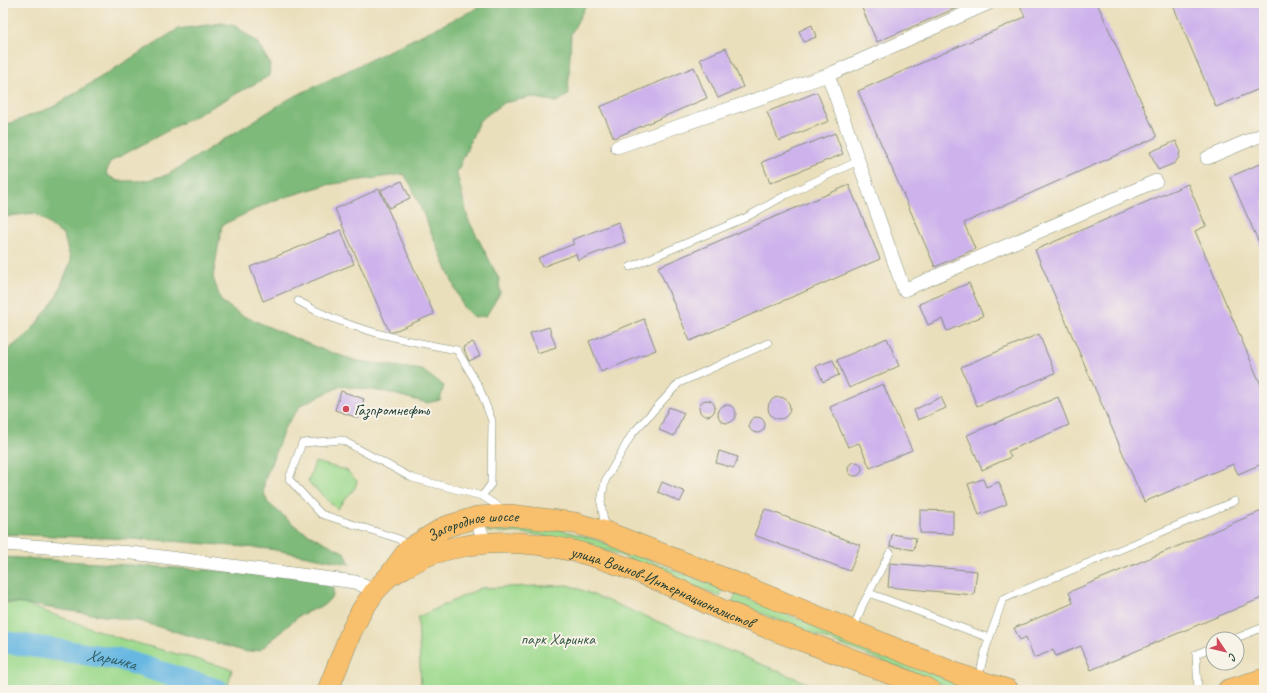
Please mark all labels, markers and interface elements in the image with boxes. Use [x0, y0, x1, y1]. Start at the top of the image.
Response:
place label: Газпромнефть [354, 400, 431, 420]
marker: Газпромнефть [341, 404, 351, 414]
street label: Загородное шоссе [423, 506, 522, 547]
street label: улица Воинов-Интернационалистов [568, 541, 760, 634]
park label: парк Харинка [521, 629, 596, 649]
north arrow [1205, 631, 1245, 671]
water label: Харинка [85, 644, 141, 675]
text: С [1225, 651, 1240, 664]

